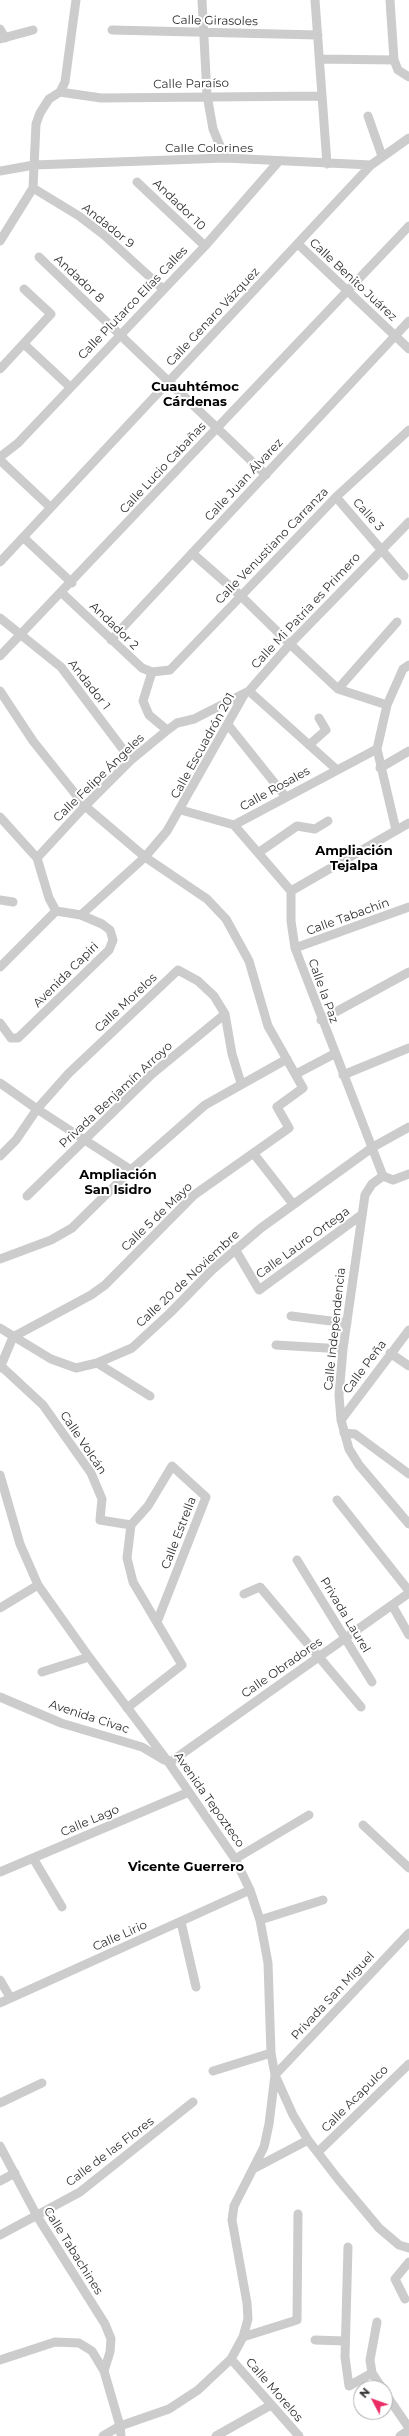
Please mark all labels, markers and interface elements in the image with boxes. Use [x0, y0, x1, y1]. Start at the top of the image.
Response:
street label: Calle Girasoles [172, 13, 258, 29]
street label: Calle Paraíso [153, 76, 229, 92]
street label: Calle Colorines [165, 141, 253, 155]
street label: Andador 10 [150, 176, 208, 234]
street label: Andador 9 [79, 201, 137, 251]
street label: Calle Benito Juárez [306, 236, 400, 324]
street label: Calle Plutarco Elías Calles [75, 243, 191, 363]
street label: Andador 8 [51, 252, 107, 306]
street label: Calle Genaro Vázquez [163, 265, 263, 369]
district label: Cuauhtémoc Cárdenas [151, 379, 239, 410]
street label: Calle Lucio Cabañas [117, 419, 209, 517]
street label: Calle Juan Álvarez [202, 436, 286, 524]
street label: Calle Venustiano Carranza [213, 485, 331, 607]
street label: Calle 3 [350, 496, 386, 534]
street label: Calle Mi Patria es Primero [248, 550, 364, 672]
street label: Andador 2 [87, 599, 141, 653]
street label: Andador 1 [65, 657, 113, 713]
street label: Calle Escuadrón 201 [168, 691, 238, 801]
street label: Calle Felipe Ángeles [51, 731, 147, 825]
street label: Calle Rosales [237, 764, 313, 814]
district label: Ampliación Tejalpa [315, 843, 393, 874]
street label: Calle Tabachín [305, 895, 391, 939]
street label: Avenida Capiri [30, 939, 102, 1011]
street label: Calle la Paz [305, 957, 341, 1025]
street label: Calle Morelos [92, 971, 160, 1035]
street label: Privada Benjamín Arroyo [57, 1039, 175, 1151]
district label: Ampliación San Isidro [79, 1167, 157, 1198]
street label: Calle 5 de Mayo [119, 1180, 195, 1254]
street label: Calle Lauro Ortega [253, 1204, 353, 1282]
street label: Calle 20 de Noviembre [134, 1227, 242, 1331]
street label: Calle Independencia [321, 1267, 349, 1391]
street label: Calle Peña [340, 1337, 390, 1397]
street label: Calle Volcán [57, 1409, 109, 1477]
street label: Calle Estrella [159, 1495, 199, 1571]
street label: Privada Laurel [317, 1575, 373, 1655]
street label: Calle Obradores [239, 1635, 325, 1701]
street label: Avenida Civac [47, 1697, 131, 1737]
street label: Avenida Tepozteco [171, 1750, 247, 1850]
street label: Calle Lago [59, 1802, 121, 1840]
district label: Vicente Guerrero [128, 1859, 244, 1875]
street label: Calle Lirio [91, 1918, 149, 1954]
street label: Privada San Miguel [288, 1949, 378, 2043]
street label: Calle Acapulco [319, 2063, 391, 2135]
street label: Calle de las Flores [63, 2114, 157, 2190]
street label: Calle Tabachines [40, 2205, 106, 2297]
street label: Calle Morelos [242, 2355, 306, 2425]
north arrow [353, 2380, 393, 2420]
text: N [356, 2385, 373, 2401]

